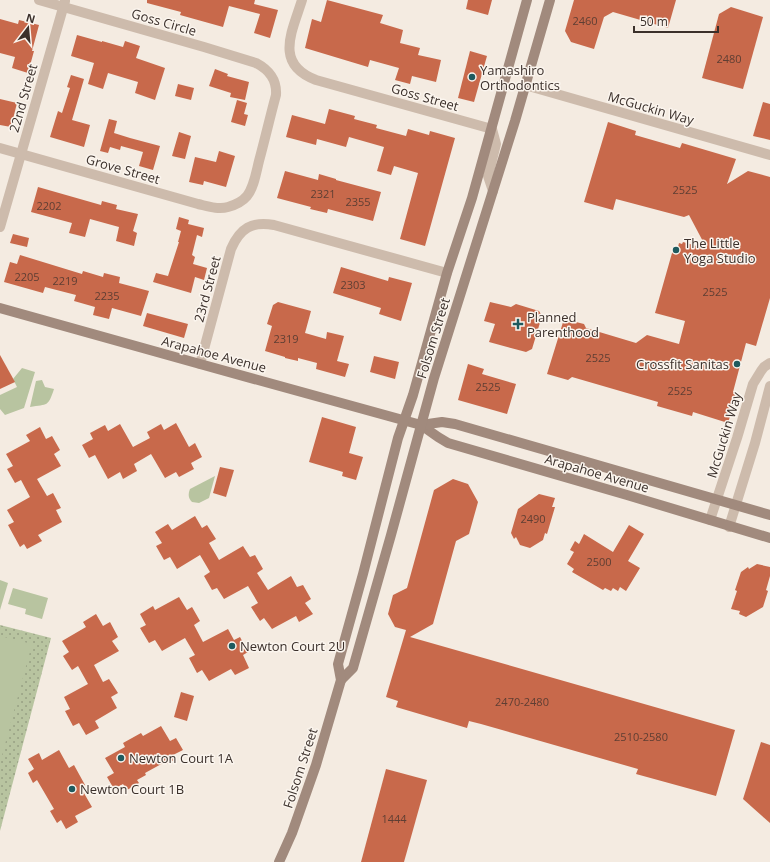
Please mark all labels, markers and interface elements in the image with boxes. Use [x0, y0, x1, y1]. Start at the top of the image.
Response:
street label: Goss Circle [129, 4, 199, 40]
north arrow [8, 8, 48, 48]
scale bar [634, 8, 718, 34]
text: N [25, 9, 37, 26]
house number: 2460 [572, 13, 598, 28]
text: 50 m [640, 13, 668, 30]
house number: 2480 [716, 51, 742, 66]
street label: 22nd Street [5, 61, 41, 134]
place label: Yamashiro Orthodontics [480, 61, 560, 94]
marker: Yamashiro Orthodontics [467, 72, 477, 82]
street label: Goss Street [389, 79, 461, 115]
street label: McGuckin Way [606, 87, 697, 129]
street label: Grove Street [84, 150, 162, 188]
house number: 2525 [672, 182, 698, 197]
house number: 2321 [310, 186, 336, 201]
house number: 2355 [345, 194, 371, 209]
house number: 2202 [36, 198, 62, 213]
place label: The Little Yoga Studio [684, 234, 756, 267]
marker: The Little Yoga Studio [671, 245, 681, 255]
street label: 23rd Street [190, 254, 225, 324]
house number: 2205 [14, 269, 40, 284]
house number: 2219 [52, 273, 78, 288]
house number: 2303 [340, 277, 366, 292]
house number: 2525 [702, 284, 728, 299]
house number: 2235 [94, 288, 120, 303]
street label: Folsom Street [412, 295, 454, 381]
place label: Planned Parenthood [527, 308, 599, 341]
marker: Planned Parenthood [512, 318, 524, 330]
street label: Arapahoe Avenue [160, 331, 268, 377]
house number: 2319 [273, 331, 299, 346]
house number: 2525 [585, 350, 611, 365]
place label: Crossfit Sanitas [636, 355, 729, 373]
marker: Crossfit Sanitas [732, 359, 742, 369]
house number: 2525 [475, 379, 501, 394]
house number: 2525 [667, 383, 693, 398]
street label: McGuckin Way [702, 389, 746, 480]
street label: Arapahoe Avenue [543, 450, 651, 496]
house number: 2490 [520, 511, 546, 526]
house number: 2500 [586, 554, 612, 569]
place label: Newton Court 2U [240, 637, 345, 655]
marker: Newton Court 2U [227, 641, 237, 651]
house number: 2470-2480 [495, 694, 549, 709]
street label: Folsom Street [279, 725, 322, 811]
house number: 2510-2580 [614, 729, 668, 744]
place label: Newton Court 1A [129, 749, 234, 767]
marker: Newton Court 1A [116, 753, 126, 763]
place label: Newton Court 1B [80, 780, 184, 798]
marker: Newton Court 1B [67, 784, 77, 794]
house number: 1444 [381, 811, 407, 826]

